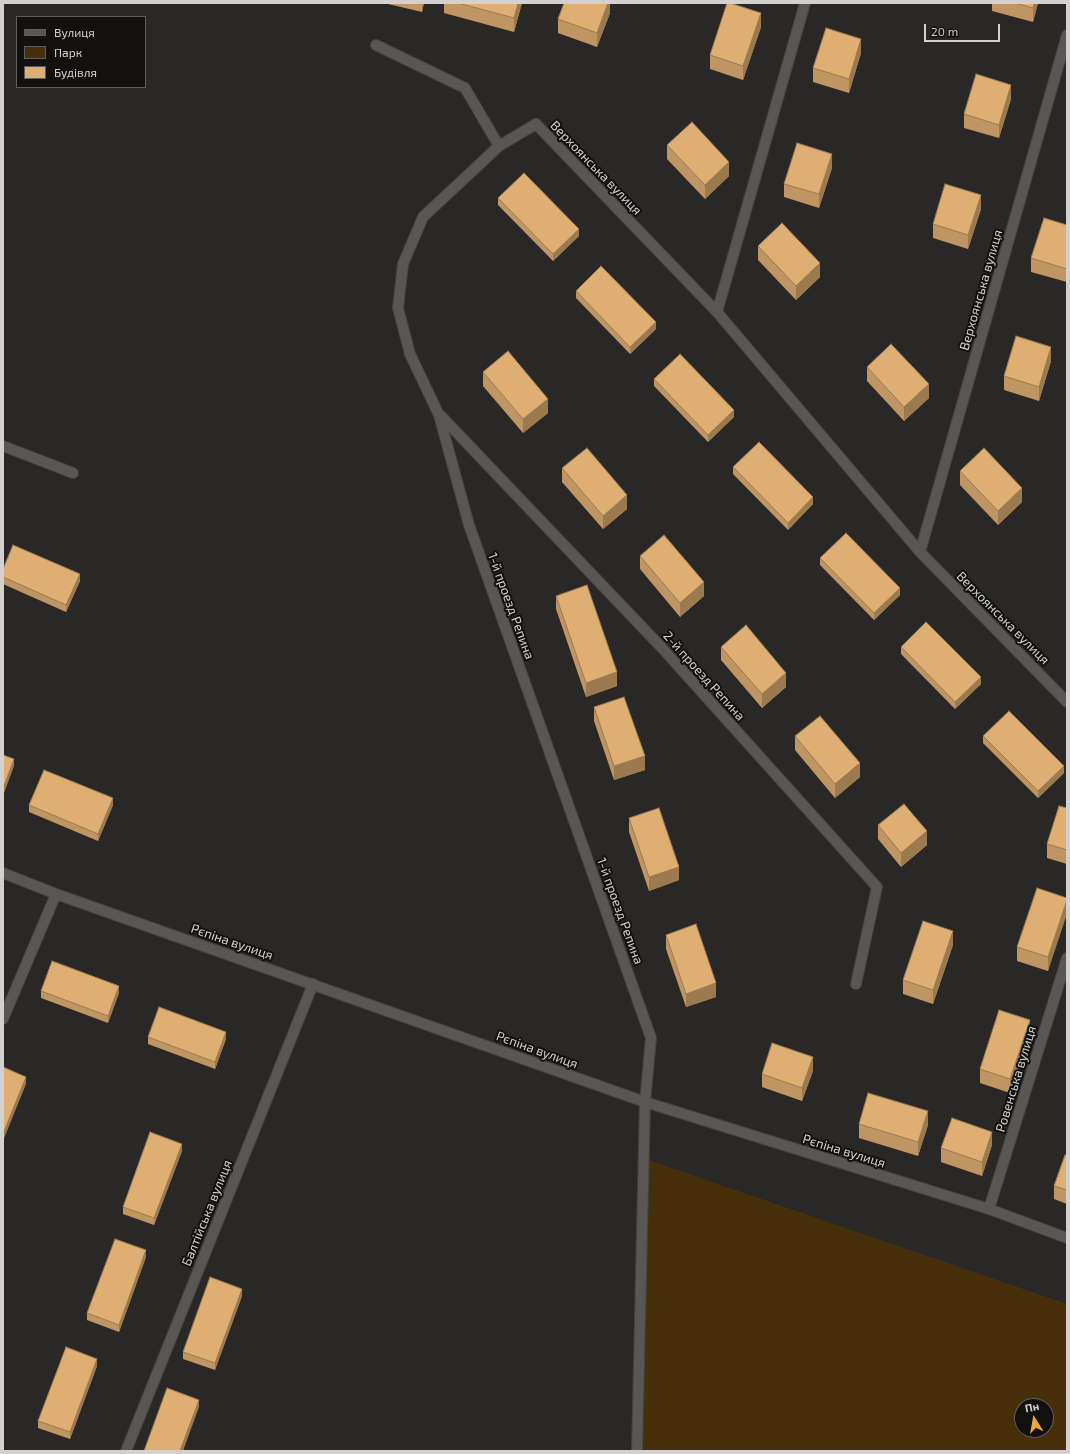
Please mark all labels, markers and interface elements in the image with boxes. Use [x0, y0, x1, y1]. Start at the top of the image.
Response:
legend [16, 16, 146, 88]
scale bar [926, 16, 1002, 42]
text: 20 m [931, 24, 958, 38]
text: Вулиця [54, 25, 95, 39]
text: Парк [54, 45, 82, 59]
text: Будівля [54, 65, 97, 79]
street label: Верхоянська вулиця [547, 118, 645, 218]
street label: Верхоянська вулиця [956, 228, 1006, 352]
street label: 1-й проезд Репина [484, 551, 538, 661]
street label: Верхоянська вулиця [953, 568, 1053, 668]
street label: 2-й проезд Репина [660, 628, 748, 724]
street label: 1-й проезд Репина [593, 856, 647, 966]
street label: Рєпіна вулиця [189, 921, 275, 963]
street label: Ровенська вулиця [992, 1024, 1040, 1134]
street label: Рєпіна вулиця [494, 1028, 580, 1072]
street label: Рєпіна вулиця [801, 1131, 887, 1171]
street label: Балтійська вулиця [179, 1158, 235, 1268]
north arrow [1014, 1398, 1054, 1438]
text: Пн [1024, 1399, 1040, 1414]

